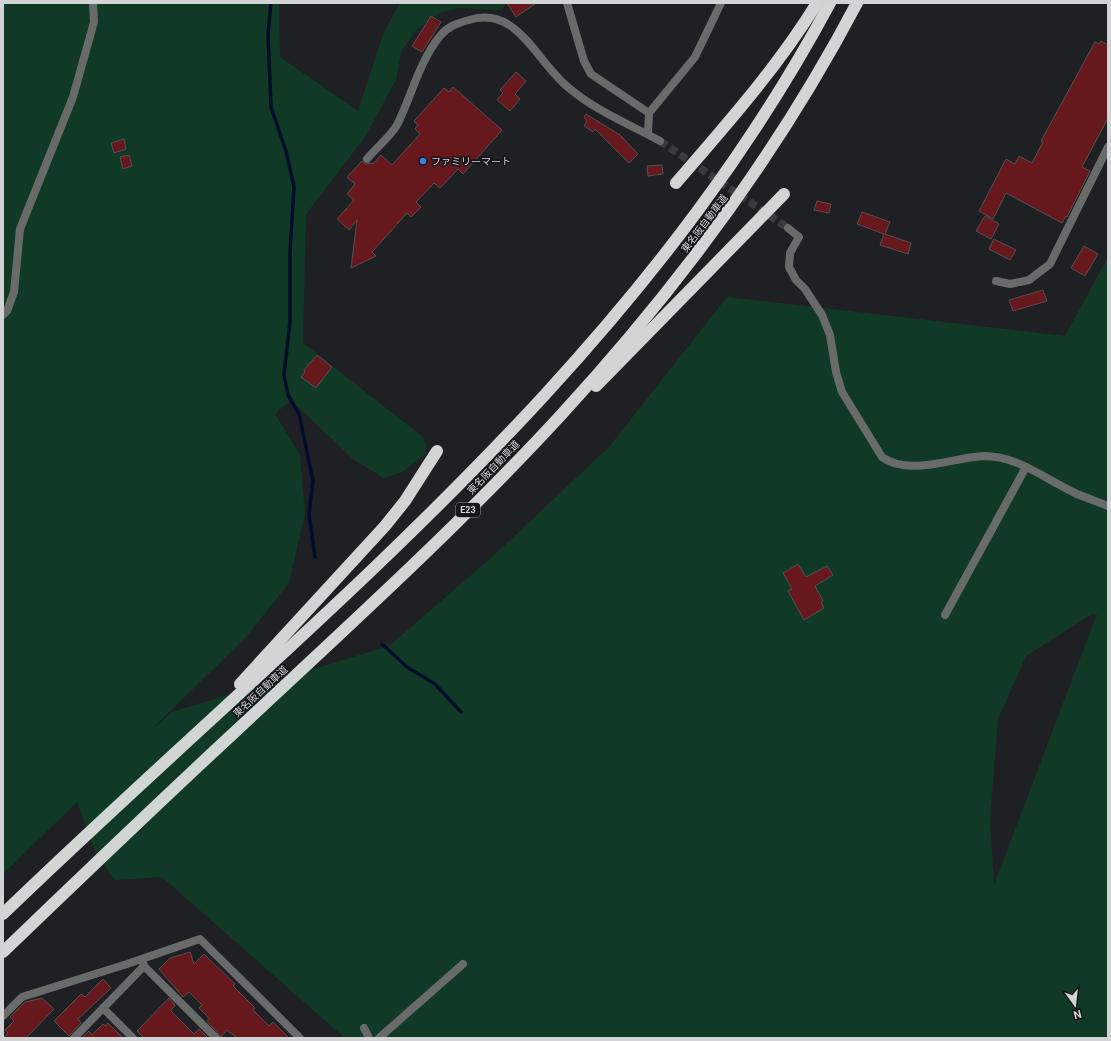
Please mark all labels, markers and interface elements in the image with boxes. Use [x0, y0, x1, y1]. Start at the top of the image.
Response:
marker: ファミリーマート [418, 156, 428, 166]
place label: ファミリーマート [431, 156, 511, 167]
street label: 東名阪自動車道 [679, 192, 730, 255]
street label: 東名阪自動車道 [465, 438, 522, 496]
road number: E23 [456, 503, 480, 517]
street label: 東名阪自動車道 [231, 663, 290, 719]
north arrow [1055, 985, 1095, 1025]
text: N [1072, 1007, 1083, 1022]

